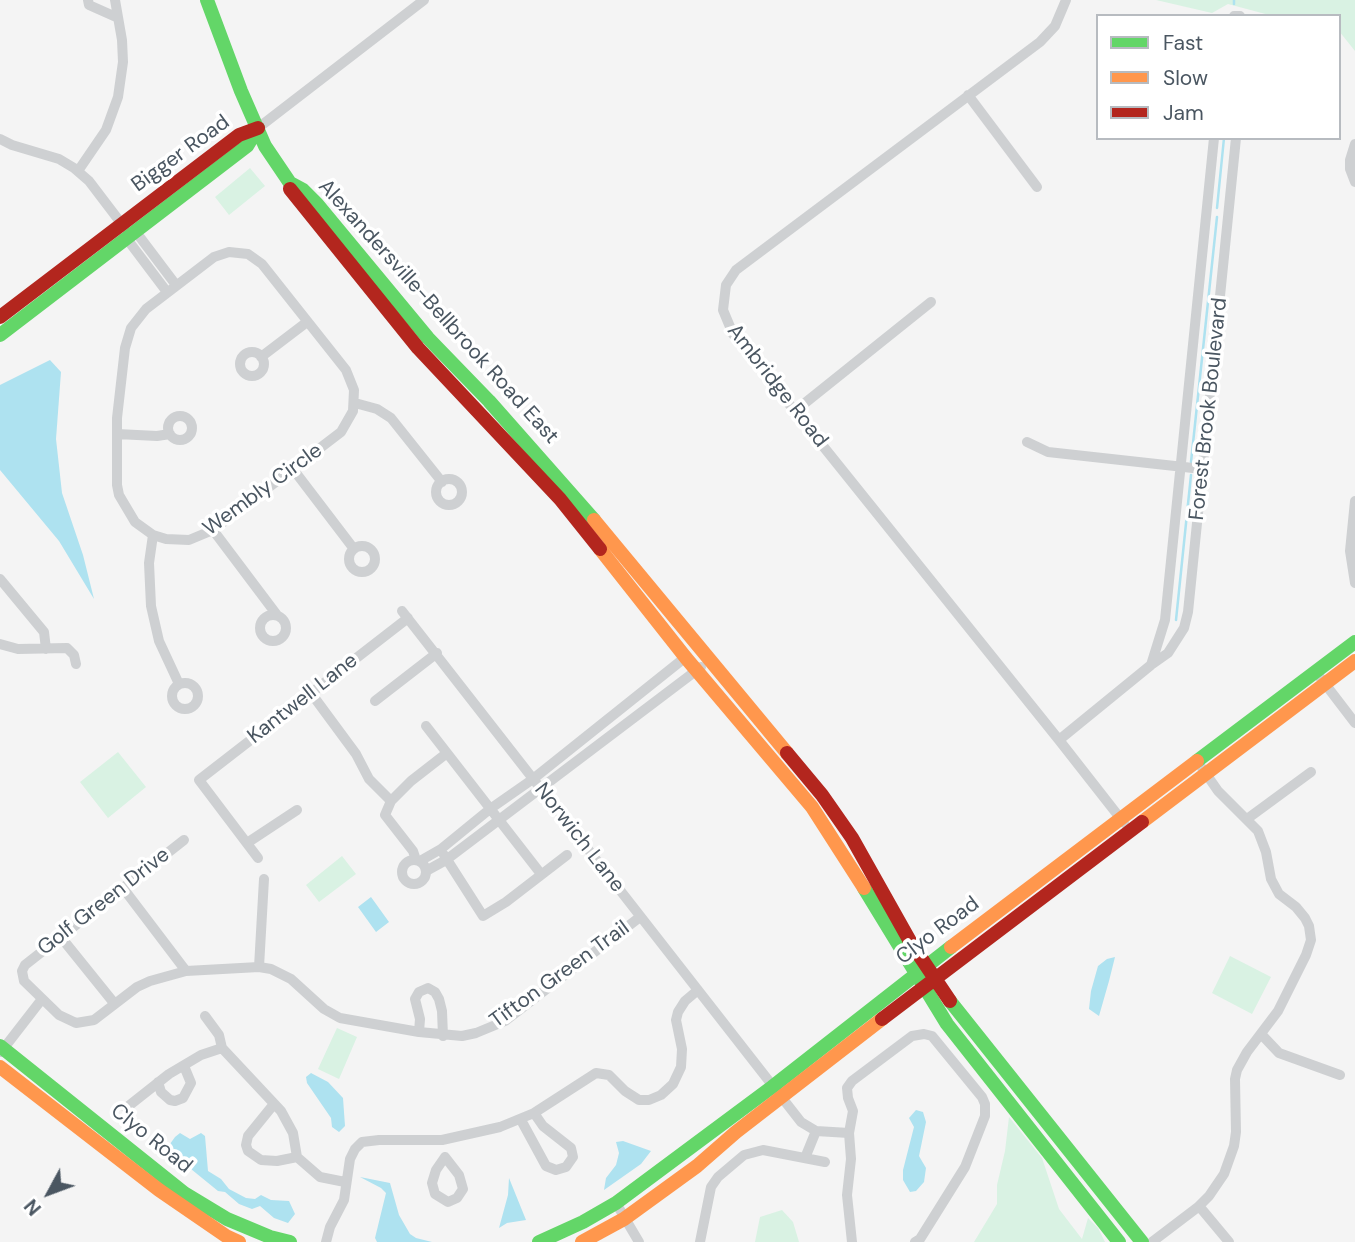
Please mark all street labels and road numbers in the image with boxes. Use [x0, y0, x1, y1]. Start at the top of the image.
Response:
street label: Bigger Road [127, 110, 235, 198]
street label: Alexandersville-Bellbrook Road East [312, 175, 564, 449]
street label: Forest Brook Boulevard [1185, 297, 1233, 521]
street label: Ambridge Road [721, 319, 833, 453]
street label: Wembly Circle [199, 438, 327, 542]
street label: Kantwell Lane [243, 648, 363, 750]
street label: Norwich Lane [528, 778, 630, 898]
street label: Golf Green Drive [33, 843, 175, 961]
street label: Clyo Road [892, 892, 984, 970]
street label: Tifton Green Trail [485, 916, 635, 1034]
street label: Clyo Road [105, 1099, 197, 1179]

